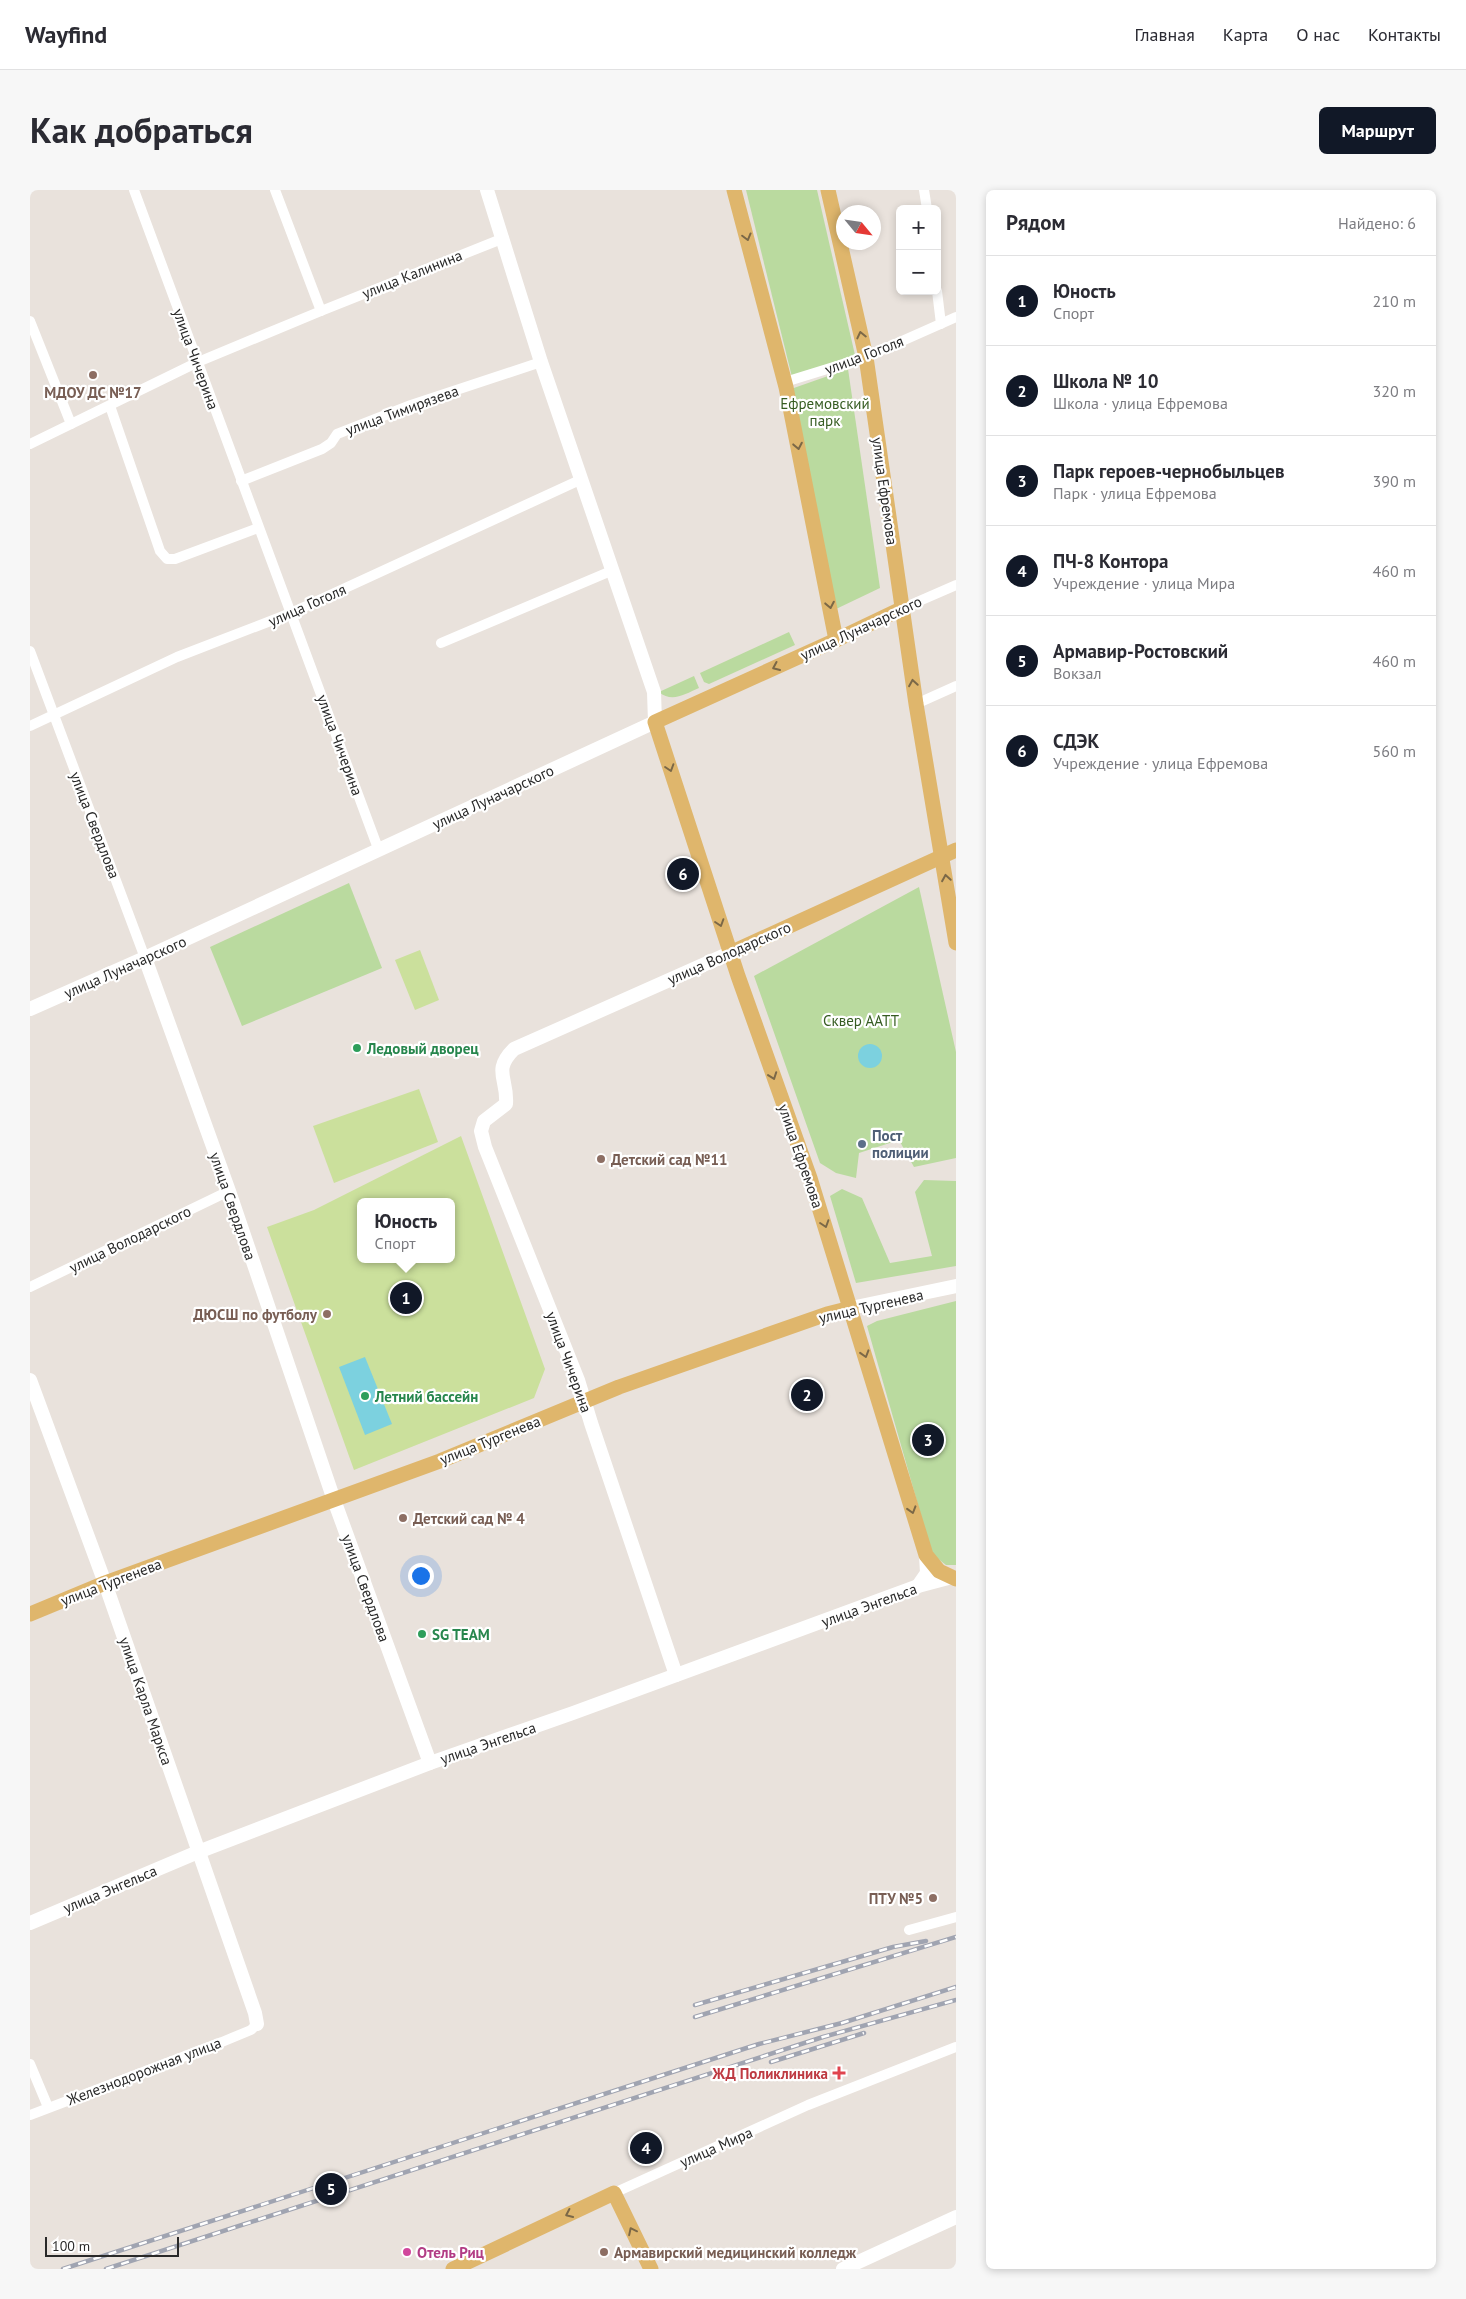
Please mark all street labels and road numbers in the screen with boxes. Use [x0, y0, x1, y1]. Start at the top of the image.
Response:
street label: улица Калинина [359, 245, 465, 303]
street label: улица Чичерина [169, 306, 223, 412]
street label: улица Гоголя [822, 331, 906, 379]
street label: улица Тимирязева [343, 381, 461, 439]
street label: улица Ефремова [868, 436, 902, 546]
street label: улица Гоголя [265, 579, 349, 631]
street label: улица Луначарского [797, 592, 925, 664]
street label: улица Чичерина [313, 692, 367, 798]
street label: улица Луначарского [429, 761, 557, 833]
street label: улица Свердлова [66, 769, 124, 881]
street label: улица Володарского [664, 917, 794, 989]
street label: улица Луначарского [61, 931, 189, 1003]
street label: улица Ефремова [774, 1101, 828, 1211]
street label: улица Свердлова [206, 1150, 260, 1262]
street label: улица Володарского [66, 1201, 194, 1277]
street label: улица Тургенева [817, 1285, 925, 1327]
street label: улица Чичерина [542, 1309, 596, 1415]
street label: улица Тургенева [437, 1411, 543, 1469]
street label: улица Свердлова [338, 1532, 394, 1644]
street label: улица Тургенева [58, 1554, 164, 1610]
street label: улица Энгельса [819, 1579, 919, 1631]
street label: улица Карла Маркса [115, 1634, 177, 1768]
street label: улица Энгельса [438, 1718, 538, 1768]
street label: улица Энгельса [60, 1861, 160, 1917]
street label: Железнодорожная улица [63, 2033, 224, 2110]
street label: улица Мира [677, 2122, 755, 2172]

